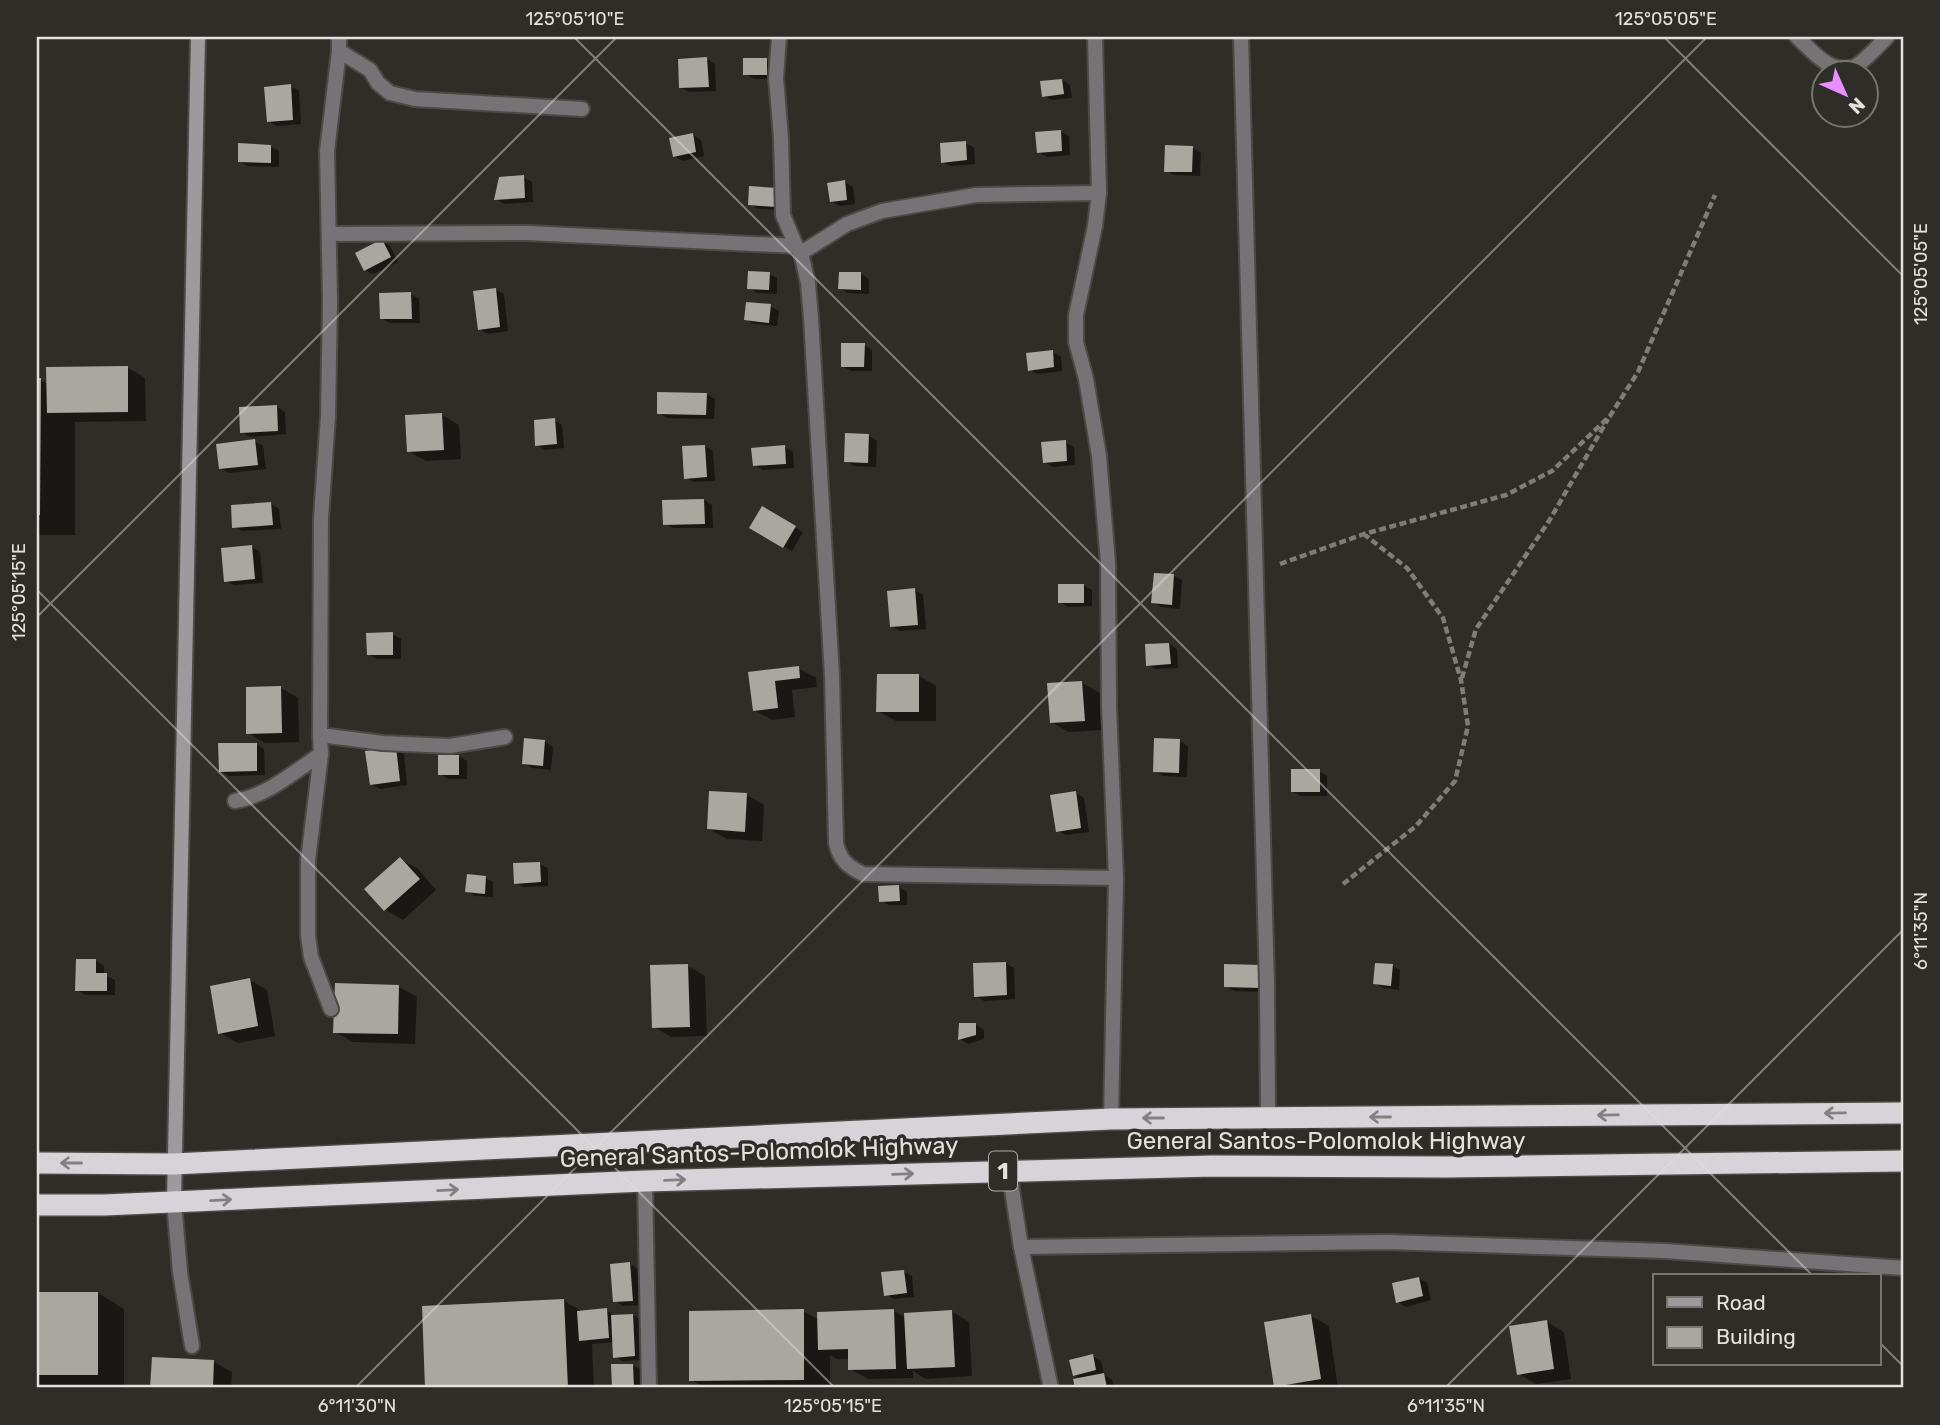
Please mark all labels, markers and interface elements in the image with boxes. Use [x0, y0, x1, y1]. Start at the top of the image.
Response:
text: 125°05'10"E [526, 8, 624, 30]
text: 125°05'05"E [1615, 8, 1717, 30]
north arrow [1811, 60, 1881, 130]
text: N [1844, 93, 1870, 119]
text: 125°05'05"E [1910, 223, 1932, 325]
text: 125°05'15"E [8, 543, 30, 641]
text: 6°11'35"N [1910, 892, 1932, 970]
one-way arrow [1824, 1106, 1847, 1120]
one-way arrow [1596, 1109, 1619, 1122]
one-way arrow [1369, 1110, 1392, 1124]
one-way arrow [1141, 1111, 1164, 1125]
street label: General Santos-Polomolok Highway [1127, 1127, 1526, 1155]
street label: General Santos-Polomolok Highway [559, 1131, 959, 1173]
road number: 1 [989, 1152, 1017, 1190]
one-way arrow [60, 1156, 83, 1170]
one-way arrow [891, 1167, 914, 1180]
one-way arrow [664, 1174, 687, 1187]
one-way arrow [436, 1183, 459, 1196]
one-way arrow [209, 1193, 232, 1206]
legend [1653, 1274, 1881, 1366]
text: Road [1716, 1290, 1766, 1315]
text: Building [1716, 1324, 1796, 1349]
text: 6°11'30"N [318, 1395, 396, 1417]
text: 125°05'15"E [784, 1395, 882, 1417]
text: 6°11'35"N [1407, 1395, 1485, 1417]

